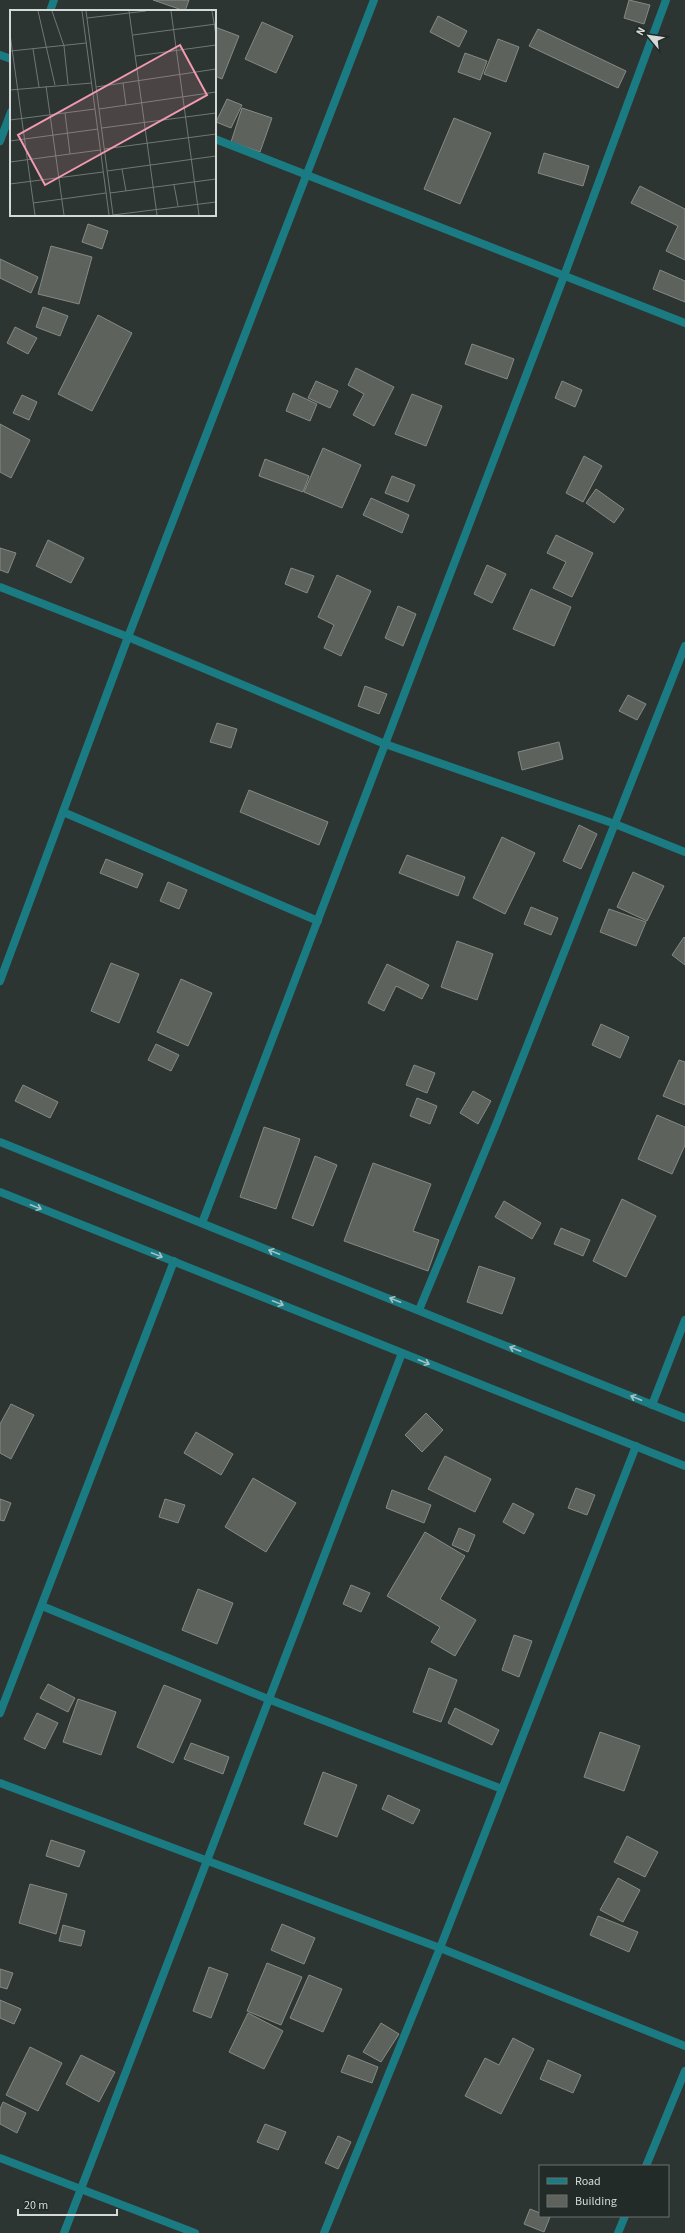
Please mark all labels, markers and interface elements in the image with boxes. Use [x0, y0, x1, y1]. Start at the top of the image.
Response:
inset map [10, 10, 216, 216]
north arrow [629, 16, 669, 56]
text: N [632, 25, 649, 38]
one-way arrow [30, 1203, 42, 1211]
one-way arrow [269, 1248, 281, 1255]
one-way arrow [151, 1251, 163, 1259]
one-way arrow [389, 1296, 401, 1304]
one-way arrow [271, 1300, 283, 1308]
one-way arrow [510, 1345, 522, 1352]
one-way arrow [418, 1359, 430, 1367]
one-way arrow [630, 1394, 642, 1402]
legend [539, 2165, 669, 2217]
text: Road [575, 2173, 601, 2190]
scale bar [18, 2191, 117, 2217]
text: Building [575, 2193, 617, 2210]
text: 20 m [24, 2197, 48, 2214]

